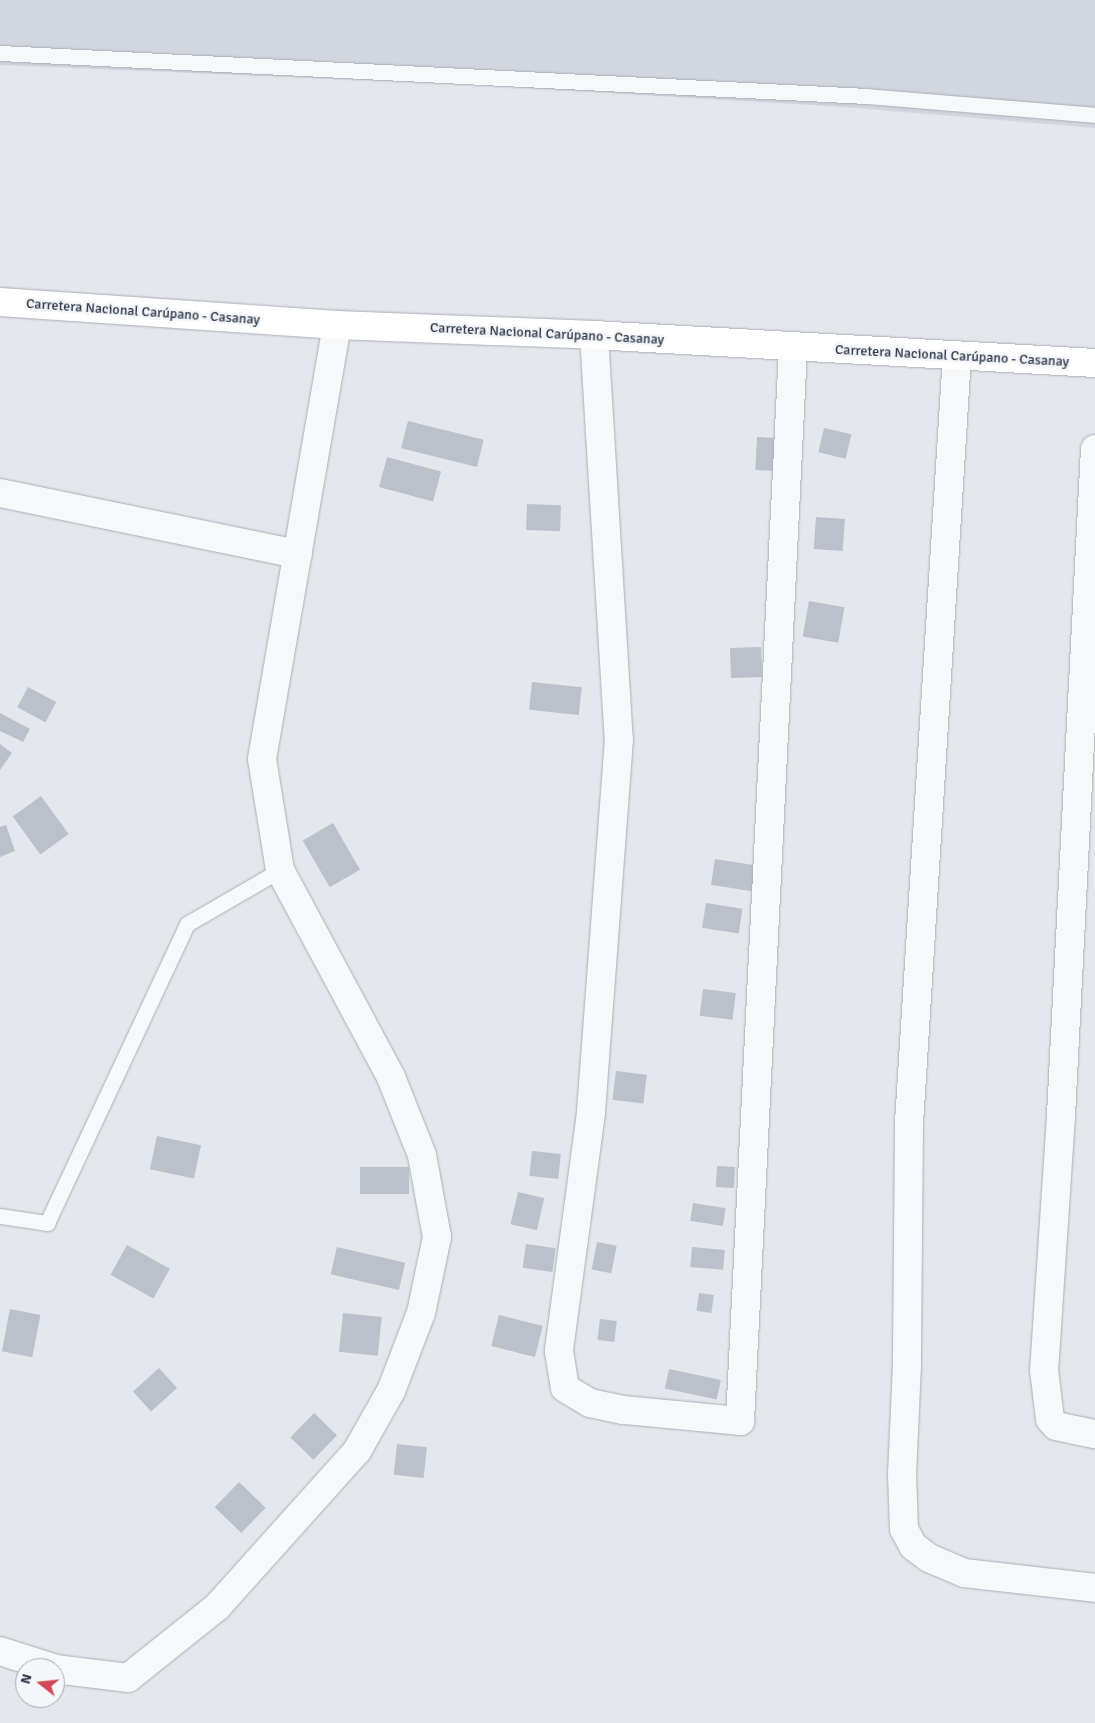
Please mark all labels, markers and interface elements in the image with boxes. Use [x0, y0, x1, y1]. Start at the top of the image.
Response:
street label: Carretera Nacional Carúpano - Casanay [26, 295, 260, 329]
street label: Carretera Nacional Carúpano - Casanay [430, 319, 664, 349]
street label: Carretera Nacional Carúpano - Casanay [835, 341, 1069, 371]
north arrow [15, 1658, 65, 1708]
text: N [17, 1672, 36, 1686]

